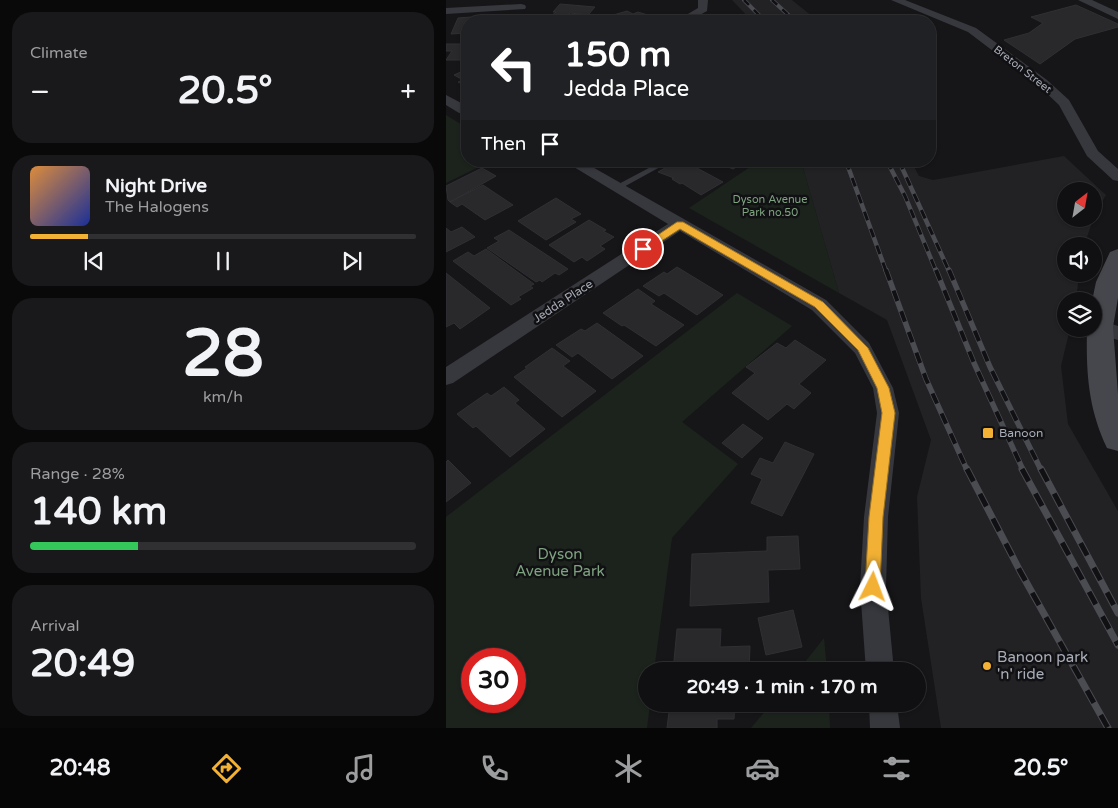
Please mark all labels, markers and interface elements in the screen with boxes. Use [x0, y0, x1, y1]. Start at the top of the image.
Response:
text: 150 m [564, 34, 671, 76]
icon: left [481, 35, 546, 100]
text: Climate [30, 43, 88, 63]
street label: Breton Street [991, 43, 1054, 96]
text: 20.5° [178, 68, 273, 114]
text: − [30, 75, 50, 109]
text: + [400, 75, 416, 109]
text: Jedda Place [564, 76, 689, 102]
icon: arrive [536, 130, 564, 158]
text: Then [481, 133, 526, 155]
text: Night Drive [105, 175, 207, 197]
north arrow [1057, 182, 1102, 228]
map controls [1057, 182, 1102, 337]
park label: Dyson Avenue Park no.50 [732, 193, 808, 219]
text: The Halogens [105, 197, 209, 217]
pin [622, 228, 664, 270]
icon: arrive [629, 235, 657, 263]
button: sound [1057, 237, 1102, 282]
icon: previous [80, 247, 108, 275]
icon: pause [209, 247, 237, 275]
icon: next [338, 247, 366, 275]
street label: Jedda Place [531, 276, 596, 325]
button: layers [1057, 292, 1102, 337]
text: 28 [182, 315, 264, 394]
text: km/h [203, 387, 243, 407]
marker: Banoon [981, 426, 995, 440]
place label: Banoon [999, 426, 1043, 440]
text: Range · 28% [30, 464, 125, 484]
text: 140 km [30, 489, 167, 535]
park label: Dyson Avenue Park [515, 545, 605, 580]
position arrow [846, 560, 898, 612]
text: Arrival [30, 616, 79, 636]
text: 20:49 [30, 641, 135, 687]
speed limit sign: 30 [461, 648, 526, 713]
place label: Banoon park 'n' ride [997, 648, 1088, 683]
marker: Banoon park 'n' ride [981, 660, 993, 672]
text: 20:49 · 1 min · 170 m [686, 676, 878, 698]
icon: directions [209, 751, 244, 786]
icon: music [343, 751, 378, 786]
icon: phone [477, 751, 512, 786]
icon: climate [611, 751, 646, 786]
icon: car [745, 751, 780, 786]
icon: filters [879, 751, 914, 786]
text: 20:48 [49, 755, 110, 781]
text: 20.5° [1013, 755, 1068, 781]

